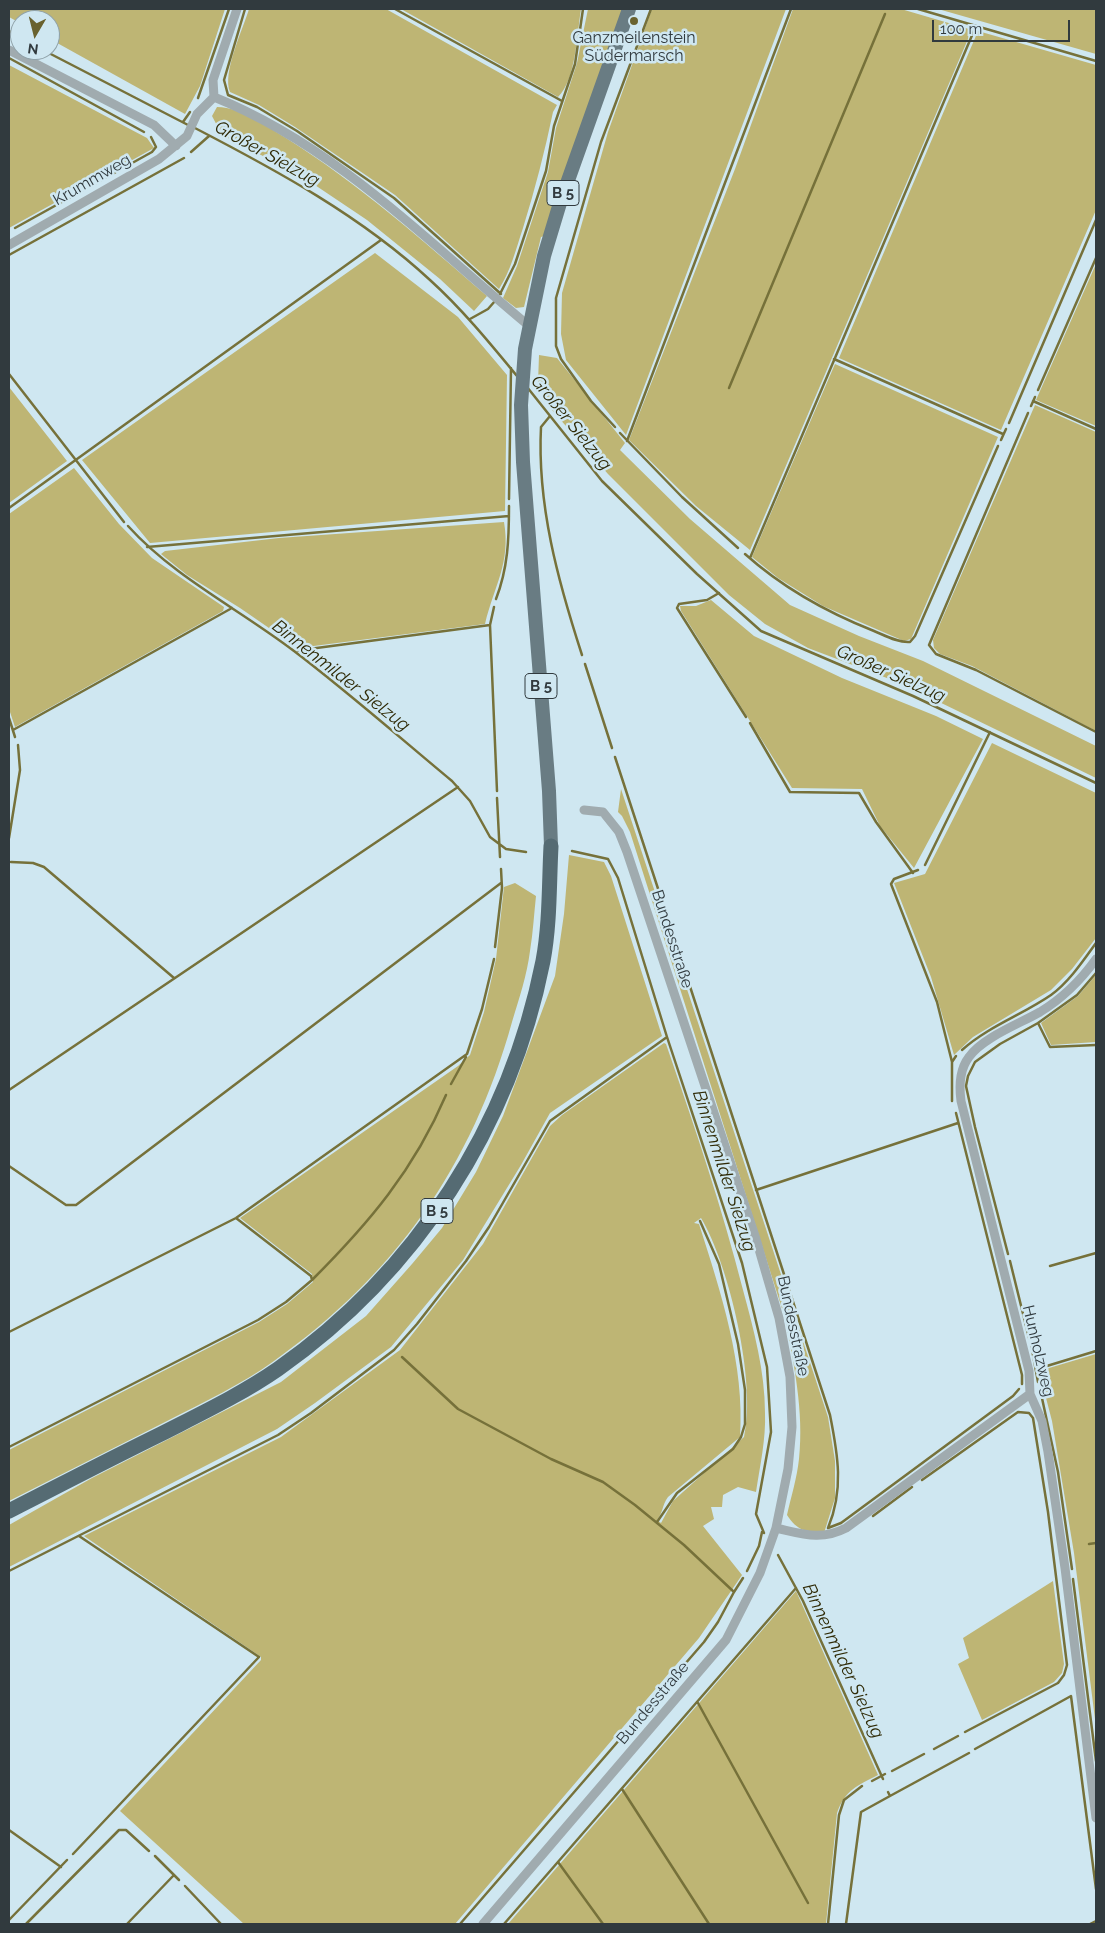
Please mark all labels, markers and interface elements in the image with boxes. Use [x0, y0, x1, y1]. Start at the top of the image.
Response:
north arrow [10, 10, 60, 60]
scale bar [935, 10, 1072, 42]
marker: Ganzmeilenstein Südermarsch [628, 15, 640, 27]
text: 100 m [940, 20, 982, 38]
place label: Ganzmeilenstein Südermarsch [572, 28, 696, 66]
text: N [27, 40, 39, 58]
water label: Großer Sielzug [211, 116, 323, 192]
street label: Krummweg [50, 150, 134, 210]
road number: B 5 [547, 180, 579, 206]
water label: Großer Sielzug [526, 371, 616, 475]
water label: Binnenmilder Sielzug [268, 616, 414, 736]
water label: Großer Sielzug [833, 640, 949, 708]
road number: B 5 [525, 674, 557, 698]
street label: Bundesstraße [647, 887, 697, 991]
water label: Binnenmilder Sielzug [688, 1087, 760, 1255]
road number: B 5 [421, 1198, 453, 1224]
street label: Bundesstraße [773, 1274, 813, 1378]
street label: Hunholzweg [1018, 1303, 1058, 1399]
water label: Binnenmilder Sielzug [798, 1580, 888, 1742]
street label: Bundesstraße [613, 1658, 693, 1748]

